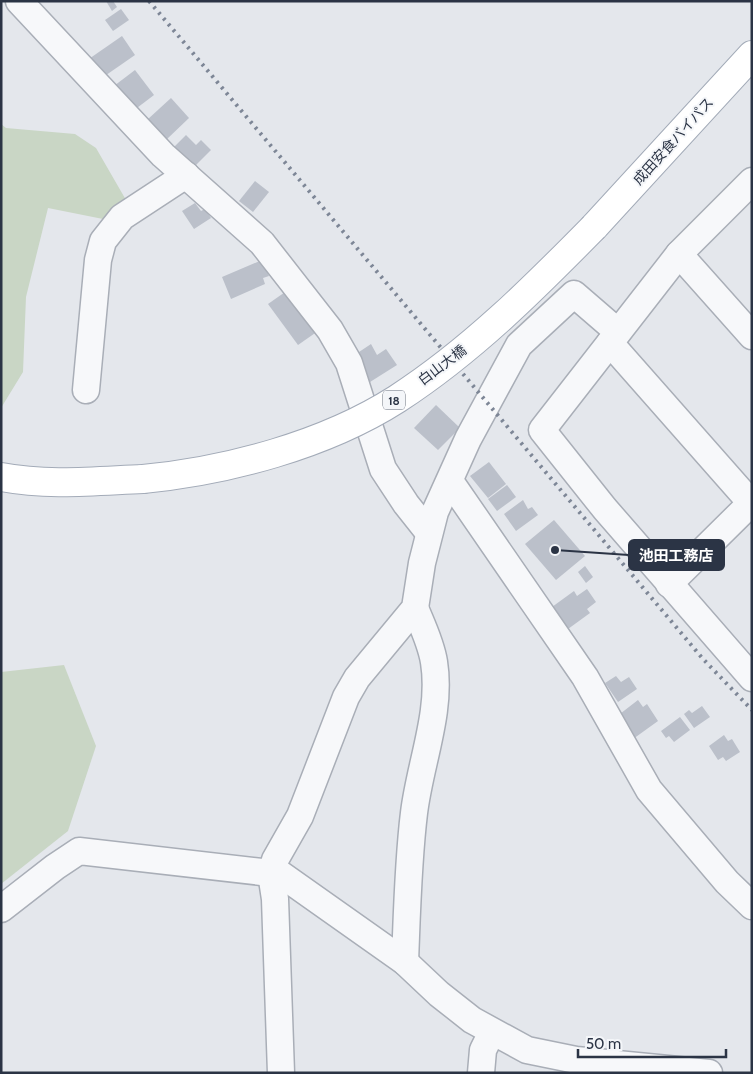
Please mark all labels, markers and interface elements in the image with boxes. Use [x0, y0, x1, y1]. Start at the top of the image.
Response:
street label: 成田安食バイパス [629, 93, 717, 189]
street label: 白山大橋 [414, 341, 470, 389]
road number: 18 [383, 390, 405, 410]
callout: 池田工務店 [629, 540, 724, 570]
text: 池田工務店 [638, 547, 714, 565]
scale bar [578, 1026, 726, 1058]
text: 50 m [586, 1035, 621, 1053]

